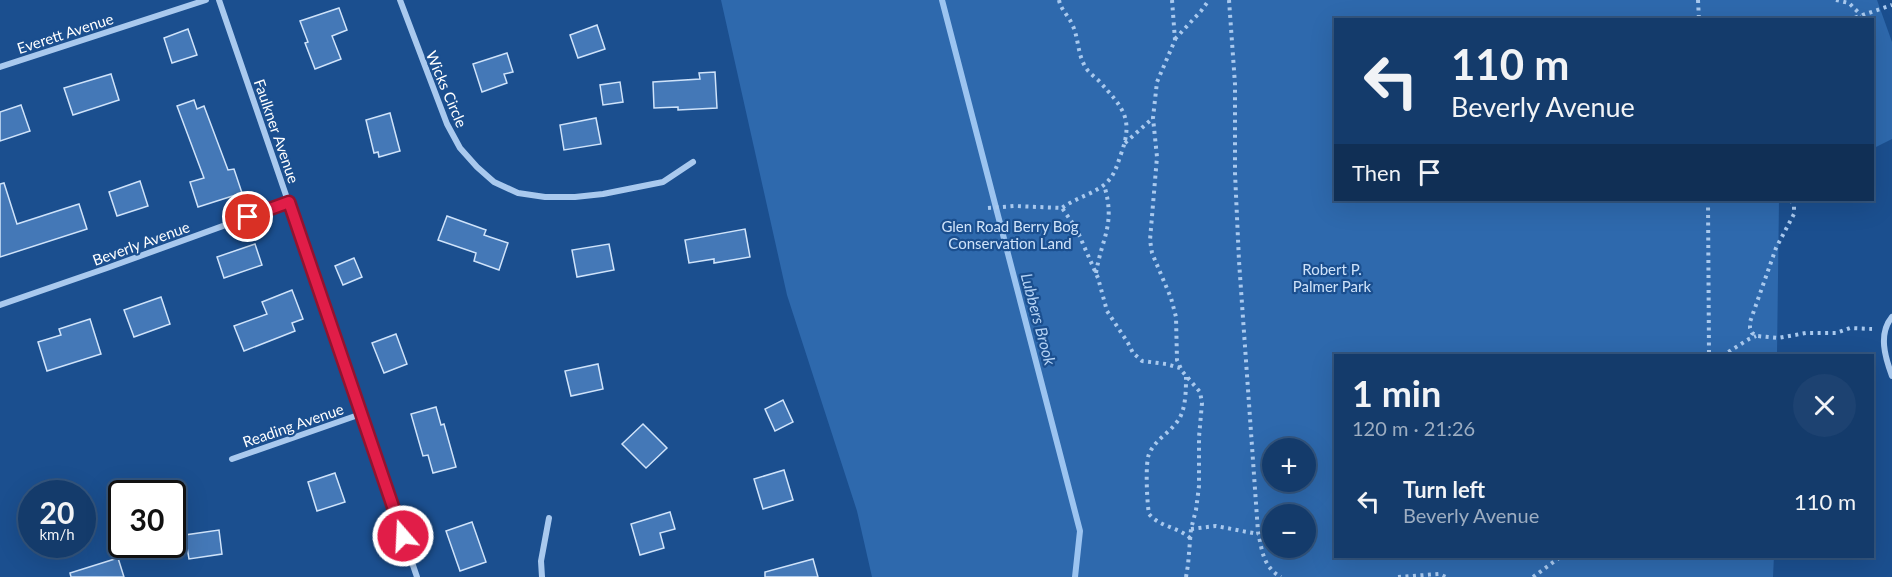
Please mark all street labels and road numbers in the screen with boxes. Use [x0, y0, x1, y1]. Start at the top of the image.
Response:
street label: Everett Avenue [15, 9, 115, 57]
street label: Wicks Circle [423, 48, 471, 130]
street label: Faulkner Avenue [251, 77, 303, 185]
street label: Beverly Avenue [90, 217, 192, 269]
street label: Reading Avenue [240, 399, 346, 451]

